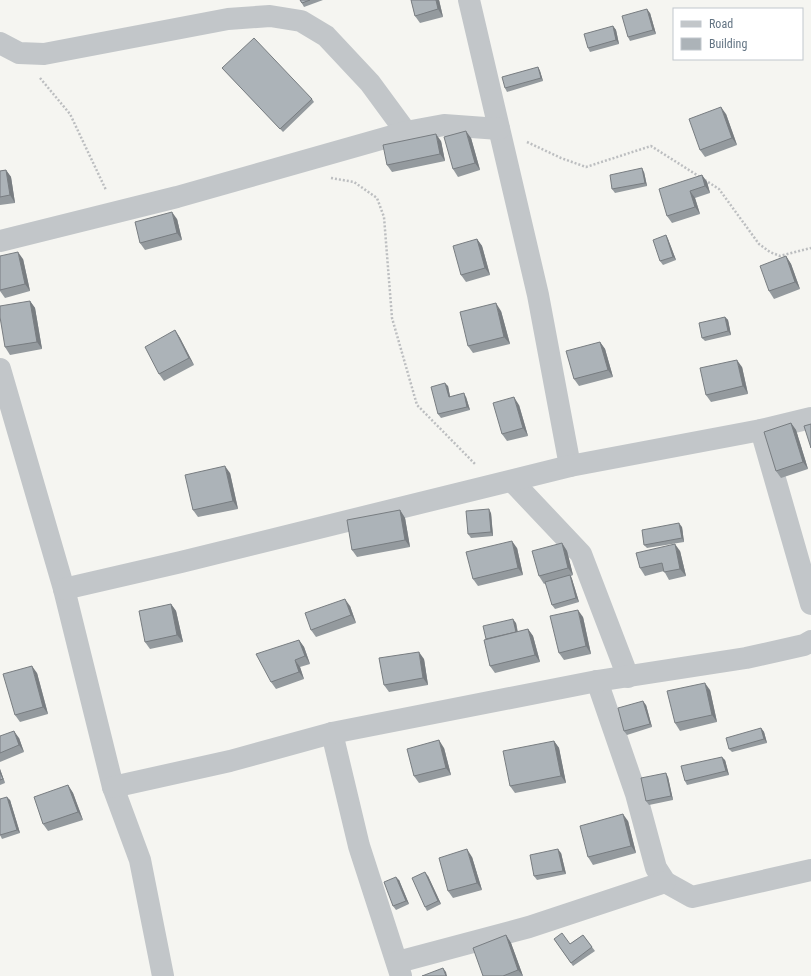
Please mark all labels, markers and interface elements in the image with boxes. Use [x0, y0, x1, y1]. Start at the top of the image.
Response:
legend [673, 8, 803, 60]
text: Road [709, 17, 733, 31]
text: Building [709, 37, 747, 51]

